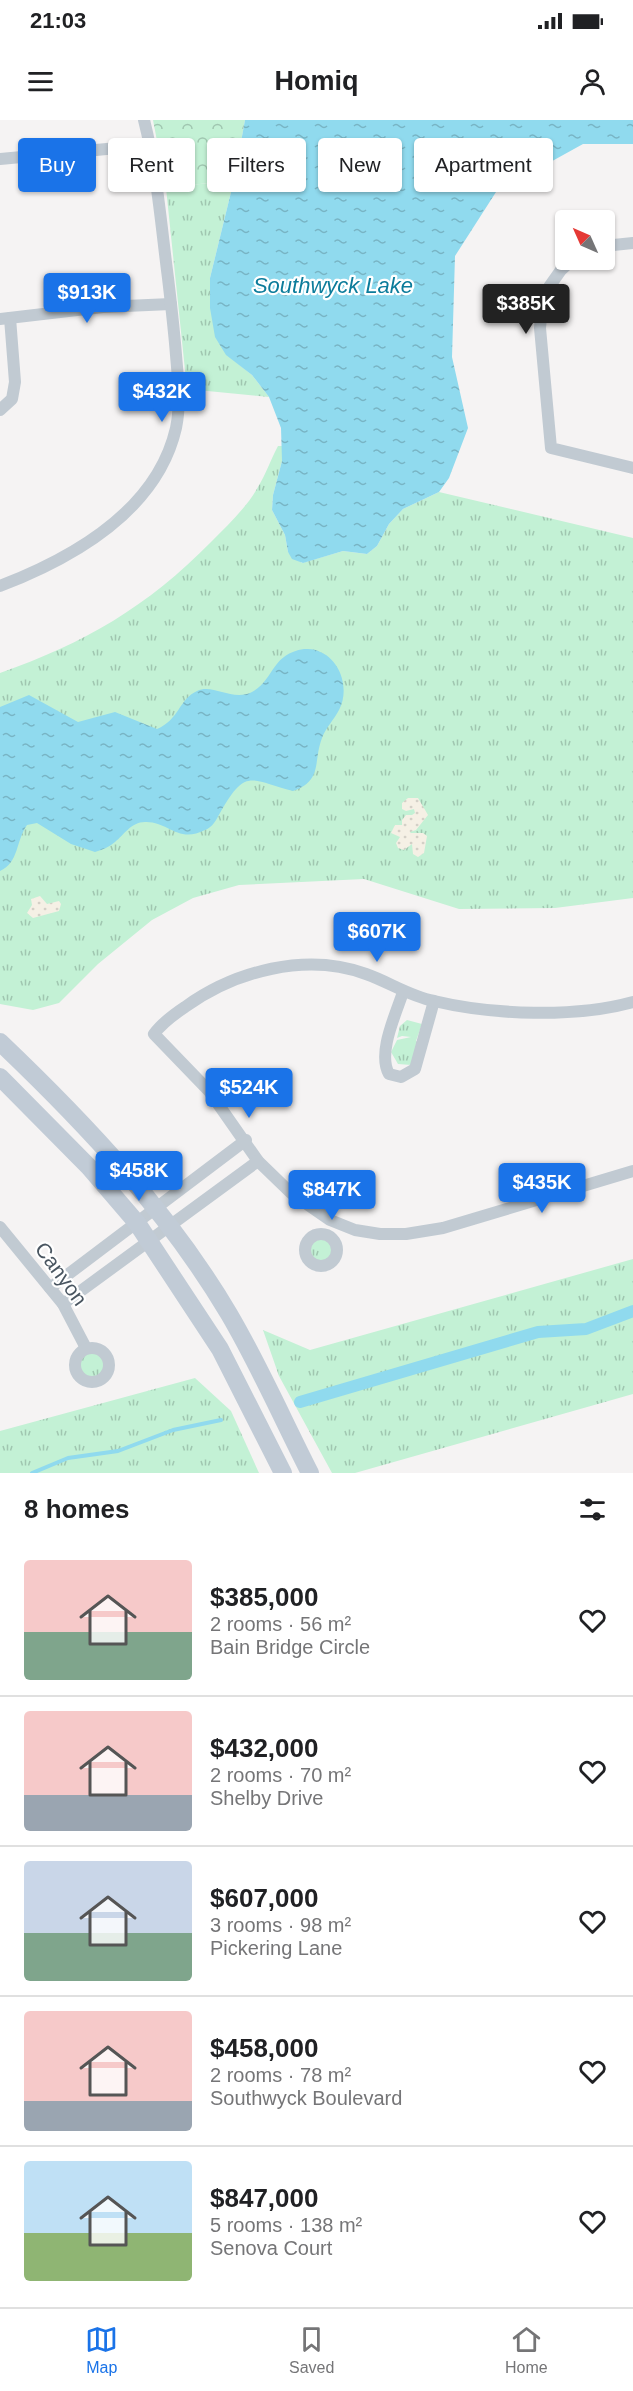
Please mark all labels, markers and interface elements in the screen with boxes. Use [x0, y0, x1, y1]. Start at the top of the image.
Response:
text: 21:03 [30, 8, 86, 33]
icon: menu [24, 65, 57, 98]
icon: person [576, 65, 609, 98]
text: Homiq [275, 66, 359, 96]
chip: Buy [18, 138, 96, 192]
chip: Rent [108, 138, 195, 192]
chip: Filters [207, 138, 306, 192]
chip: New [318, 138, 402, 192]
chip: Apartment [414, 138, 553, 192]
north arrow [555, 210, 615, 270]
map controls [555, 210, 615, 270]
pin: $913K [45, 273, 129, 324]
water label: Southwyck Lake [253, 273, 413, 298]
text: $913K [58, 281, 116, 303]
pin: $385K [484, 284, 568, 335]
text: $385K [497, 292, 555, 314]
pin: $432K [120, 372, 204, 423]
text: $432K [133, 380, 191, 402]
pin: $607K [335, 912, 419, 963]
text: $607K [348, 920, 406, 942]
pin: $524K [207, 1068, 291, 1119]
text: $524K [220, 1076, 278, 1098]
pin: $458K [97, 1151, 181, 1202]
text: $458K [110, 1159, 168, 1181]
pin: $435K [500, 1163, 584, 1214]
pin: $847K [290, 1170, 374, 1221]
text: $435K [513, 1171, 571, 1193]
text: $847K [303, 1178, 361, 1200]
street label: Canyon [31, 1238, 92, 1310]
icon: filters [576, 1493, 609, 1526]
text: 8 homes [24, 1494, 130, 1524]
text: $385,000 [210, 1582, 318, 1612]
icon: home [72, 1584, 144, 1656]
icon: heart [576, 1604, 609, 1637]
text: 2 rooms · 56 m² [210, 1613, 351, 1635]
text: Bain Bridge Circle [210, 1636, 370, 1658]
text: $432,000 [210, 1733, 318, 1763]
icon: home [72, 1735, 144, 1807]
icon: heart [576, 1755, 609, 1788]
text: 2 rooms · 70 m² [210, 1764, 351, 1786]
text: Shelby Drive [210, 1787, 323, 1809]
text: $607,000 [210, 1883, 318, 1913]
icon: home [72, 1885, 144, 1957]
icon: heart [576, 1905, 609, 1938]
text: 3 rooms · 98 m² [210, 1914, 351, 1936]
text: Pickering Lane [210, 1937, 342, 1959]
text: $458,000 [210, 2033, 318, 2063]
icon: home [72, 2035, 144, 2107]
icon: heart [576, 2055, 609, 2088]
text: 2 rooms · 78 m² [210, 2064, 351, 2086]
text: Southwyck Boulevard [210, 2087, 402, 2109]
text: $847,000 [210, 2183, 318, 2213]
icon: home [72, 2185, 144, 2257]
icon: heart [576, 2205, 609, 2238]
text: 5 rooms · 138 m² [210, 2214, 362, 2236]
text: Senova Court [210, 2237, 332, 2259]
tab: Map [85, 2323, 118, 2377]
tab: Saved [289, 2323, 334, 2377]
tab: Home [505, 2323, 548, 2377]

